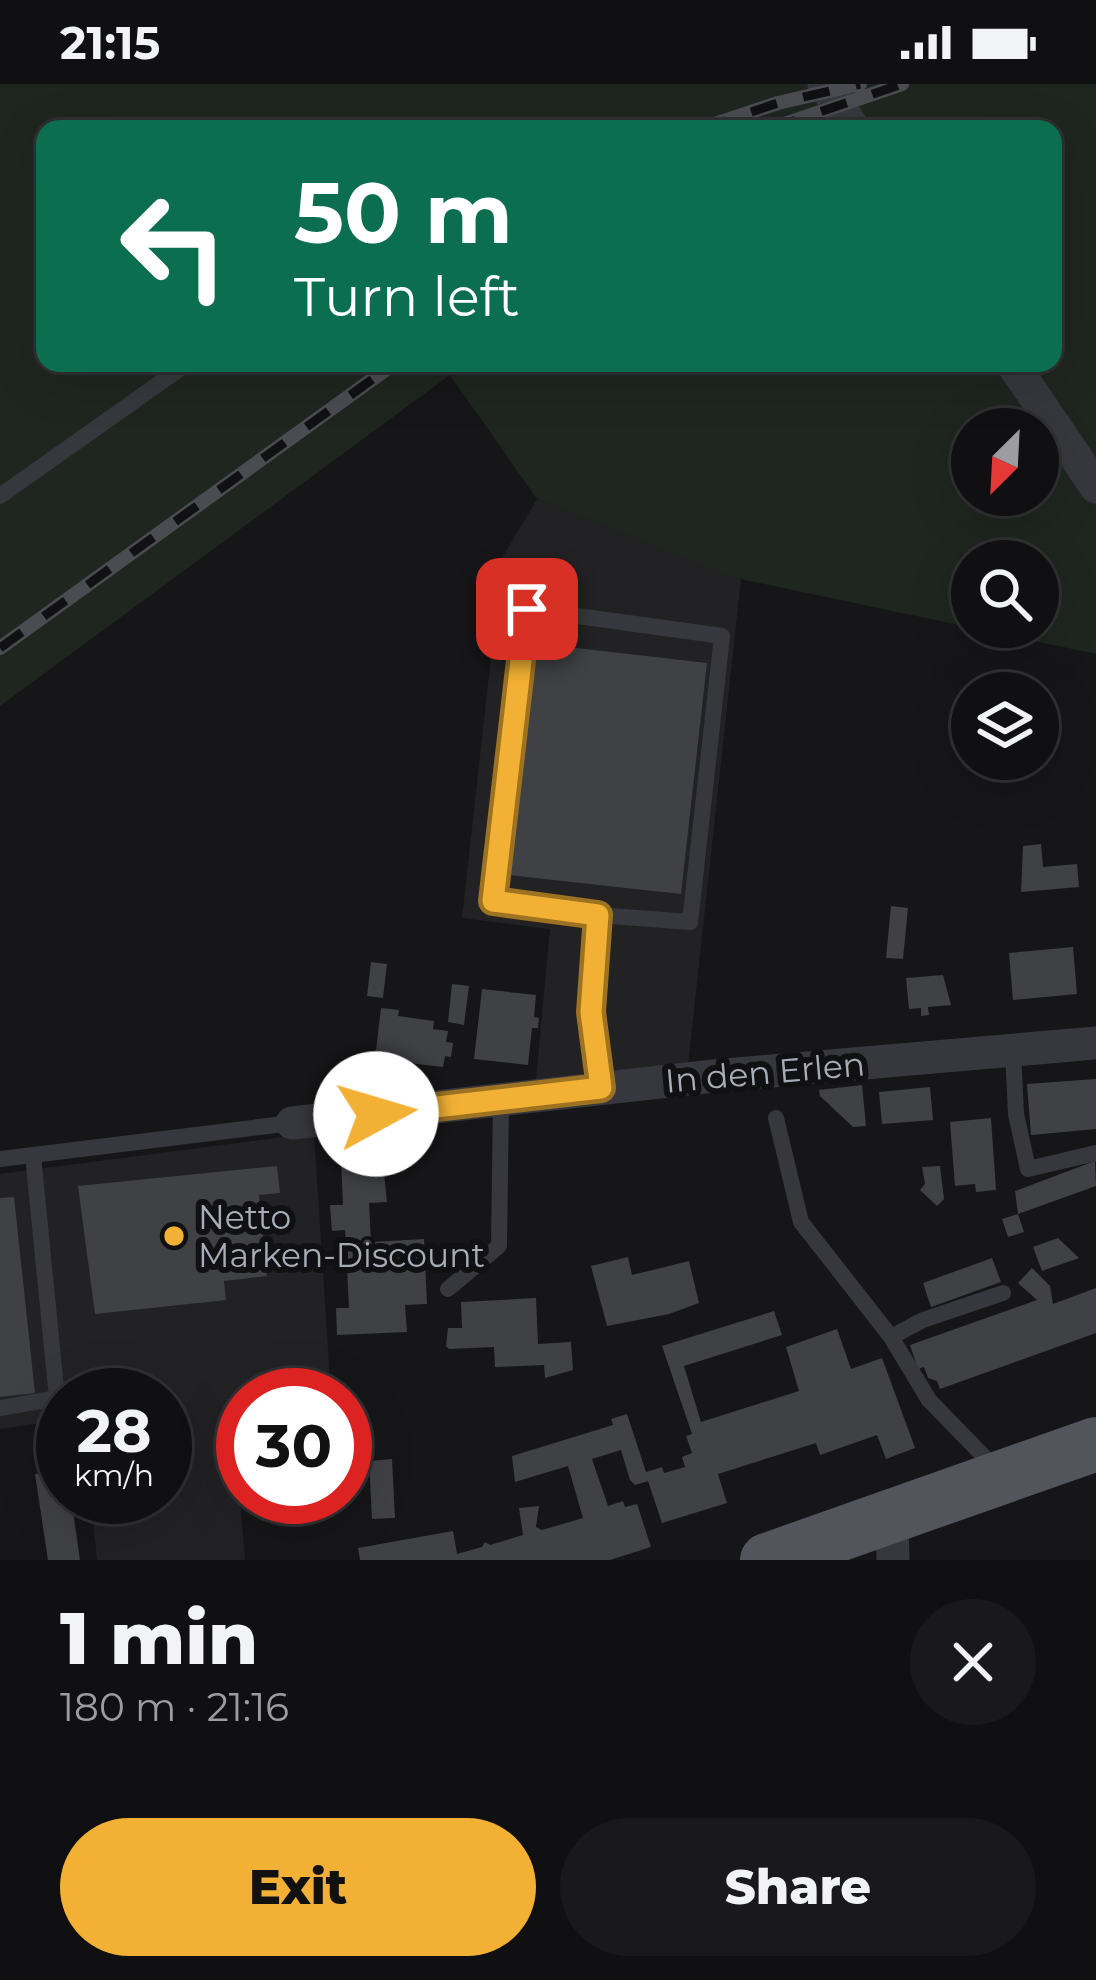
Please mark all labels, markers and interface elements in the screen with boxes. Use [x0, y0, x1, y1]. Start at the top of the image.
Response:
text: 21:15 [60, 15, 160, 70]
text: 50 m [294, 162, 513, 264]
icon: left [96, 168, 252, 324]
text: Turn left [294, 264, 520, 330]
north arrow [951, 408, 1059, 516]
map controls [951, 408, 1059, 780]
button: search [951, 540, 1059, 648]
pin [476, 558, 578, 660]
icon: arrive [494, 576, 560, 642]
button: layers [951, 672, 1059, 780]
street label: In den Erlen [663, 1043, 867, 1101]
position arrow [313, 1051, 439, 1177]
place label: Netto Marken-Discount [198, 1197, 485, 1275]
marker: Netto Marken-Discount [161, 1223, 187, 1249]
speed limit sign: 30 [216, 1368, 372, 1524]
text: 28 [77, 1394, 152, 1467]
text: km/h [74, 1457, 154, 1494]
text: 1 min [60, 1594, 258, 1682]
button: close [910, 1599, 1036, 1725]
text: 180 m · 21:16 [60, 1683, 289, 1731]
button: Exit [60, 1818, 536, 1956]
button: Share [560, 1818, 1036, 1956]

